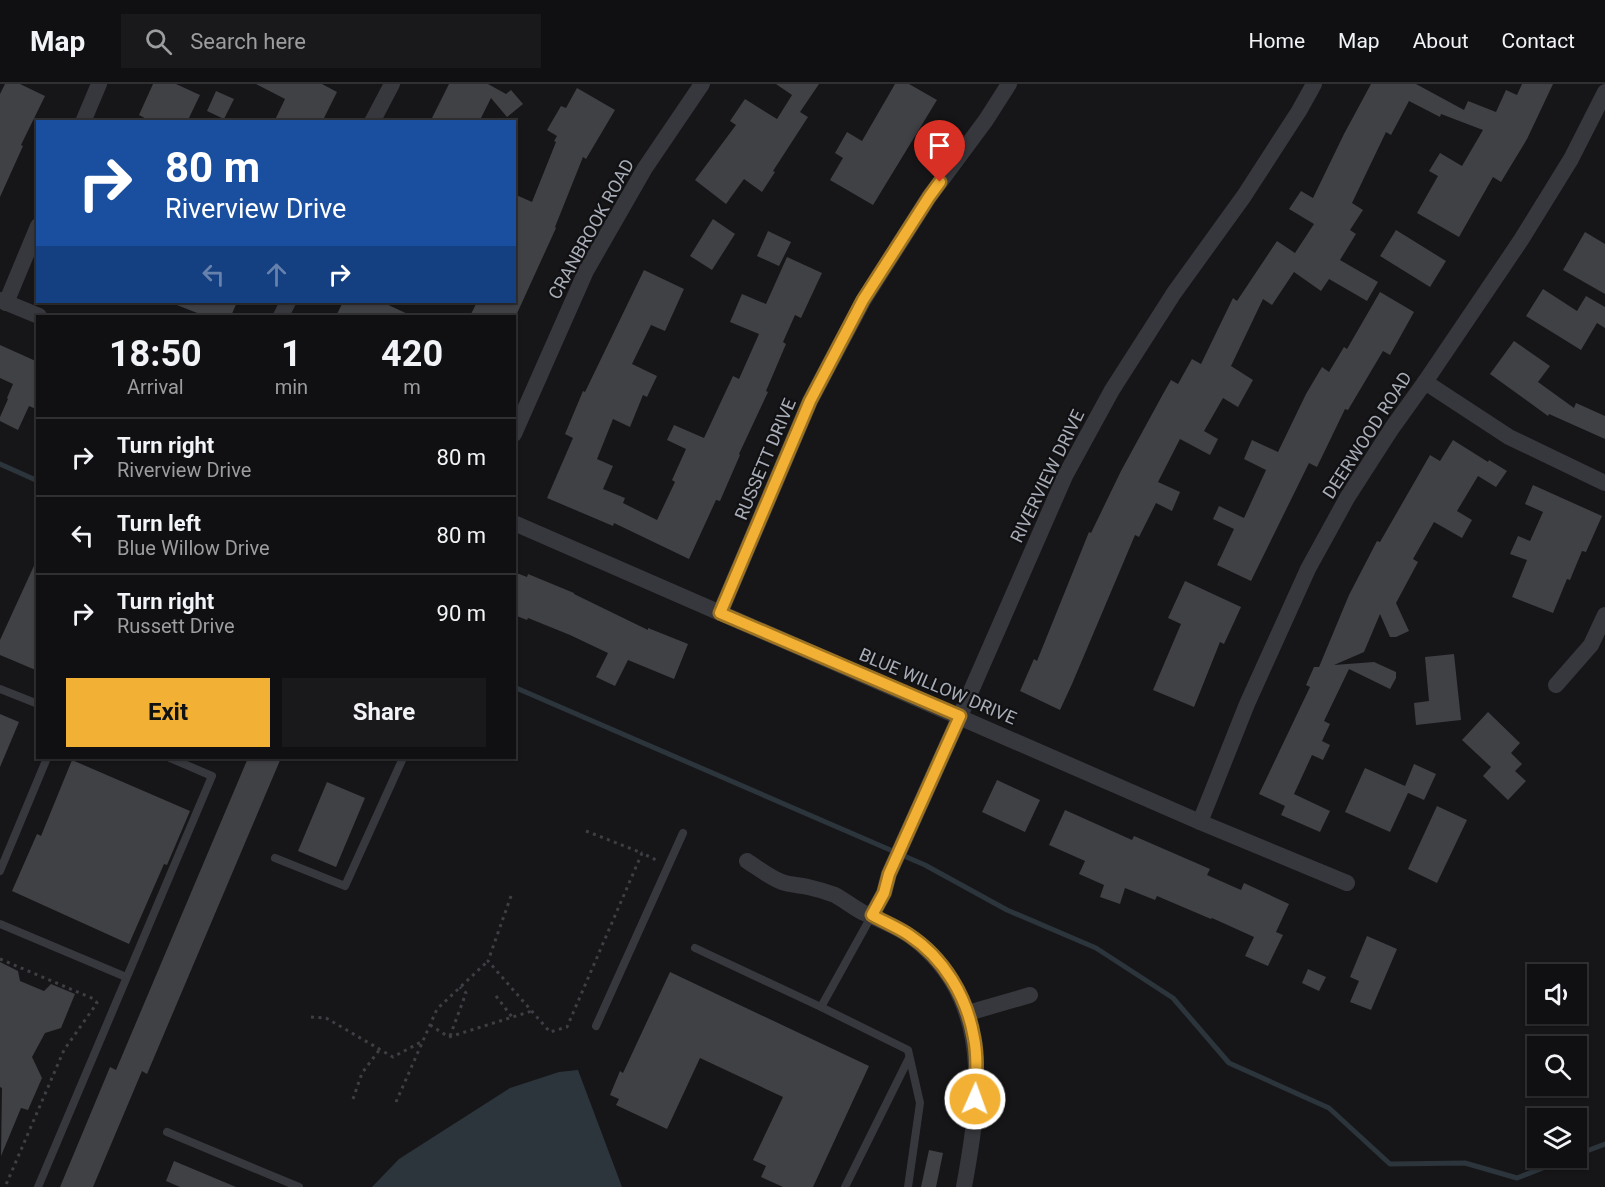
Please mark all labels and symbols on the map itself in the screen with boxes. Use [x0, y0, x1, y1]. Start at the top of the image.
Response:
pin [914, 120, 965, 182]
street label: CRANBROOK ROAD [544, 155, 638, 303]
street label: DEERWOOD ROAD [1318, 368, 1416, 502]
street label: RUSSETT DRIVE [730, 395, 800, 523]
street label: RIVERVIEW DRIVE [1006, 406, 1088, 546]
street label: BLUE WILLOW DRIVE [856, 643, 1020, 729]
position arrow [943, 1067, 1007, 1131]

